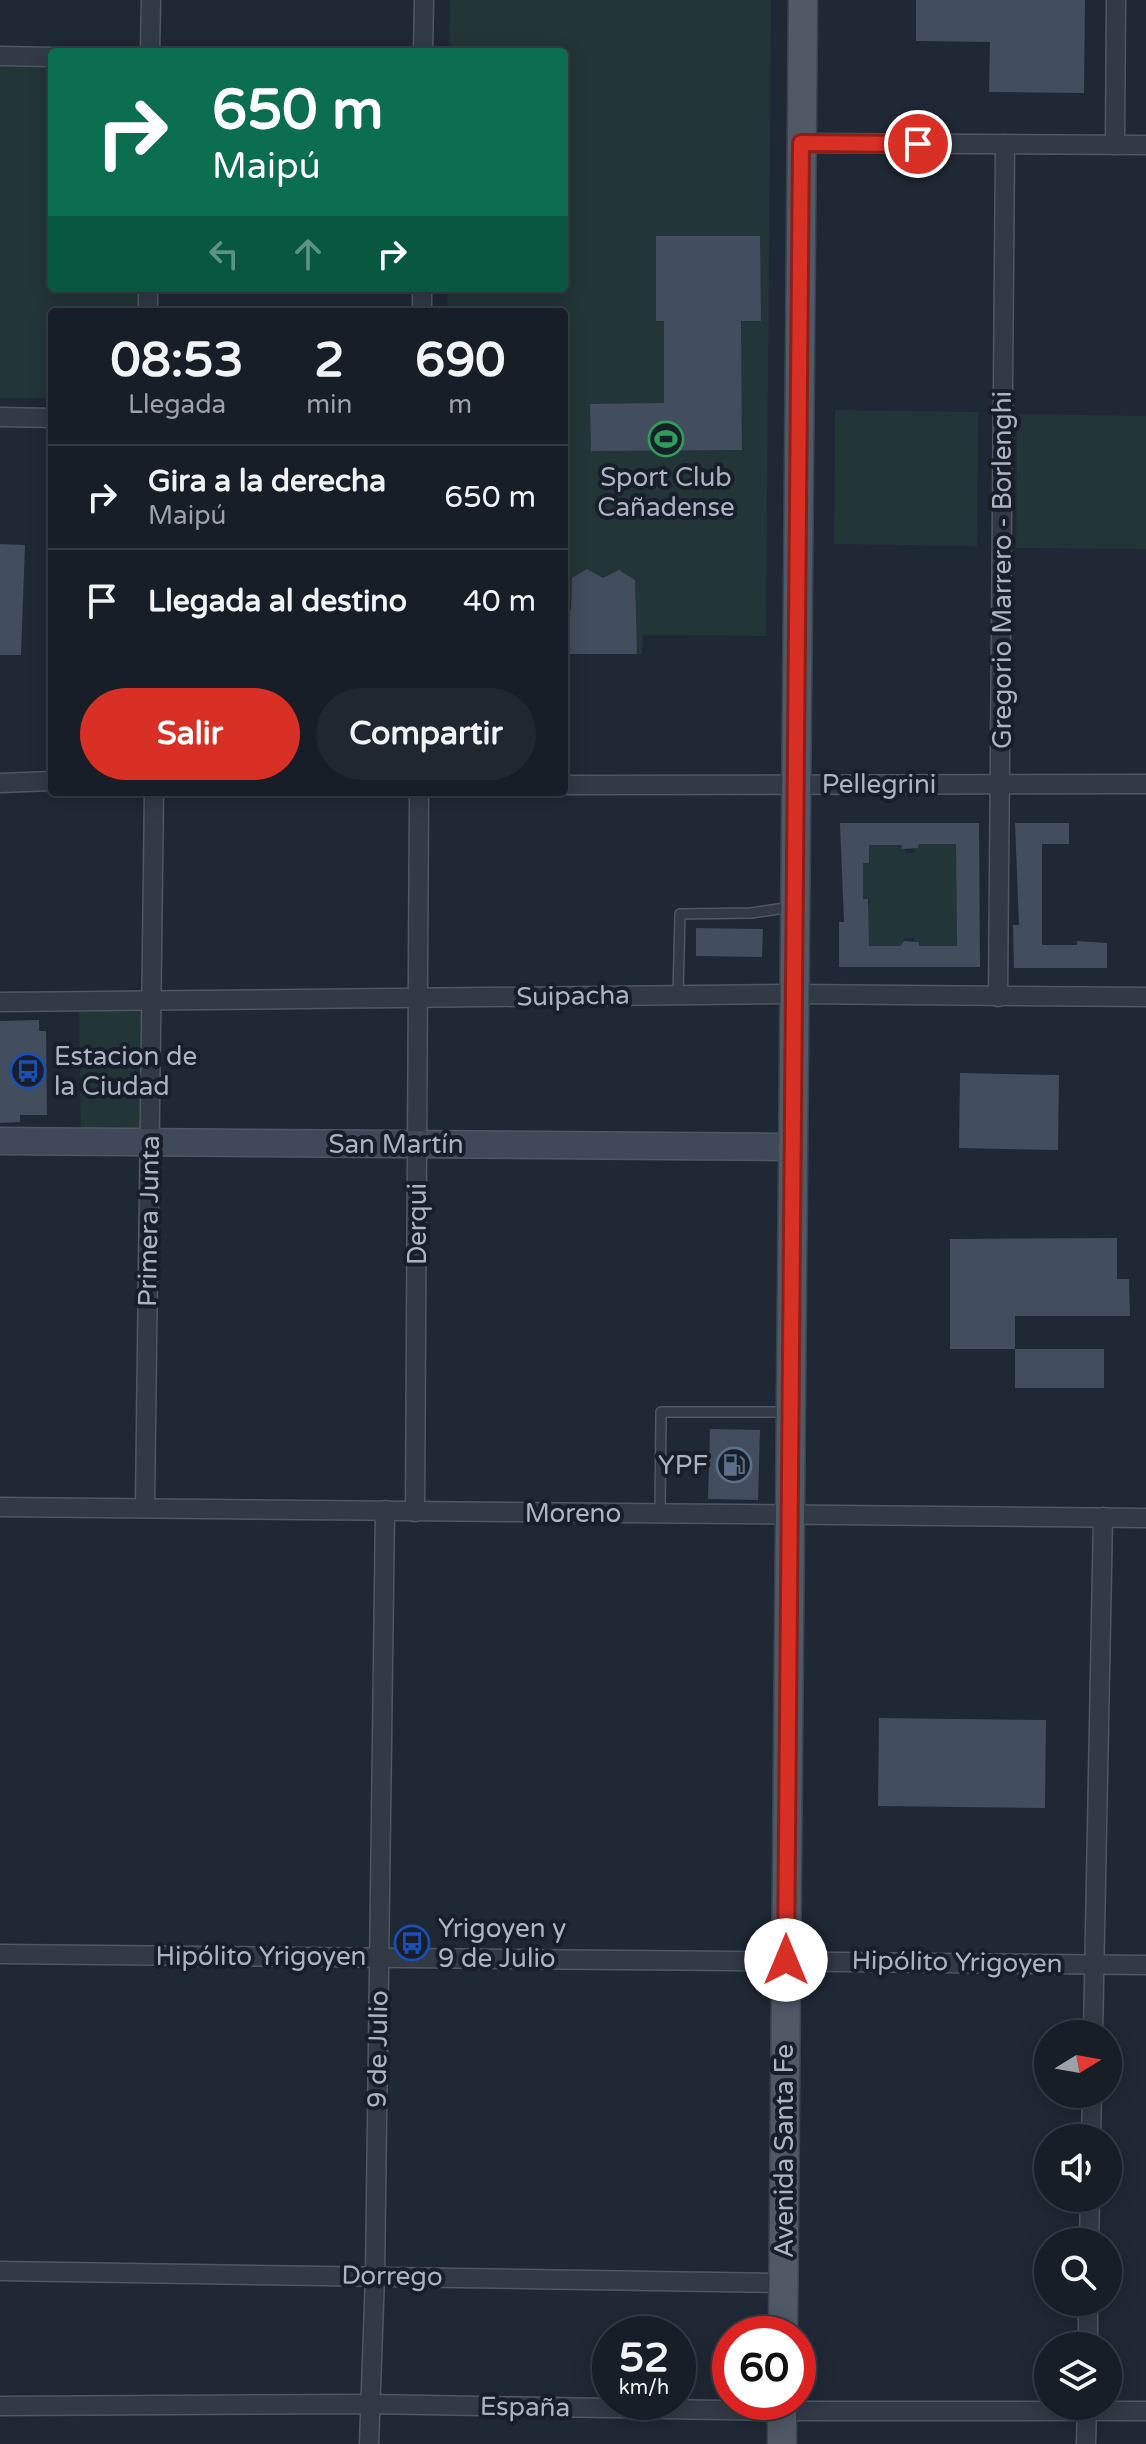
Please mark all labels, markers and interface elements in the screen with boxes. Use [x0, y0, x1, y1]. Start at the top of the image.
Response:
text: 650 m [212, 77, 383, 144]
icon: right [80, 80, 184, 184]
pin [884, 110, 952, 178]
icon: arrive [896, 122, 940, 166]
text: Maipú [212, 145, 321, 188]
icon: left [202, 232, 246, 276]
icon: ahead [286, 232, 330, 276]
icon: right [370, 232, 414, 276]
text: 08:53 [111, 332, 244, 390]
text: 2 [314, 332, 344, 390]
text: 690 [415, 332, 505, 390]
text: Llegada [128, 389, 226, 420]
text: min [306, 389, 352, 420]
text: m [448, 389, 472, 420]
street label: Gregorio Marrero - Borlenghi [987, 391, 1018, 749]
sports icon: Sport Club Cañadense [647, 420, 685, 458]
place label: Sport Club Cañadense [597, 462, 735, 523]
text: Gira a la derecha [148, 463, 386, 500]
icon: right [80, 475, 124, 519]
text: 650 m [444, 479, 536, 516]
text: Maipú [148, 500, 226, 531]
icon: arrive [80, 579, 124, 623]
text: Llegada al destino [148, 583, 407, 620]
text: 40 m [463, 583, 536, 620]
button: Salir [80, 688, 300, 780]
button: Compartir [316, 688, 536, 780]
street label: Pellegrini [822, 769, 936, 800]
street label: Suipacha [516, 980, 630, 1012]
place label: Estacion de la Ciudad [54, 1041, 197, 1102]
bus stop icon: Estacion de la Ciudad [9, 1052, 47, 1090]
street label: San Martín [328, 1129, 464, 1160]
street label: Primera Junta [132, 1135, 166, 1307]
street label: Derqui [402, 1183, 433, 1265]
fuel station icon: YPF [715, 1446, 753, 1484]
place label: YPF [658, 1450, 708, 1481]
street label: Moreno [525, 1498, 621, 1529]
place label: Yrigoyen y 9 de Julio [438, 1913, 566, 1974]
position arrow [744, 1918, 828, 2002]
bus stop icon: Yrigoyen y 9 de Julio [393, 1924, 431, 1962]
street label: Hipólito Yrigoyen [156, 1941, 366, 1972]
street label: Hipólito Yrigoyen [851, 1945, 1063, 1979]
street label: 9 de Julio [361, 1990, 395, 2108]
north arrow [1034, 2020, 1122, 2108]
map controls [1034, 2020, 1122, 2420]
street label: Avenida Santa Fe [769, 2044, 800, 2258]
button: sound [1034, 2124, 1122, 2212]
button: search [1034, 2228, 1122, 2316]
street label: Dorrego [341, 2260, 443, 2292]
speed limit sign: 60 [712, 2316, 816, 2420]
button: layers [1034, 2332, 1122, 2420]
text: 52 [619, 2334, 669, 2382]
text: km/h [619, 2376, 669, 2400]
street label: España [480, 2391, 570, 2423]

